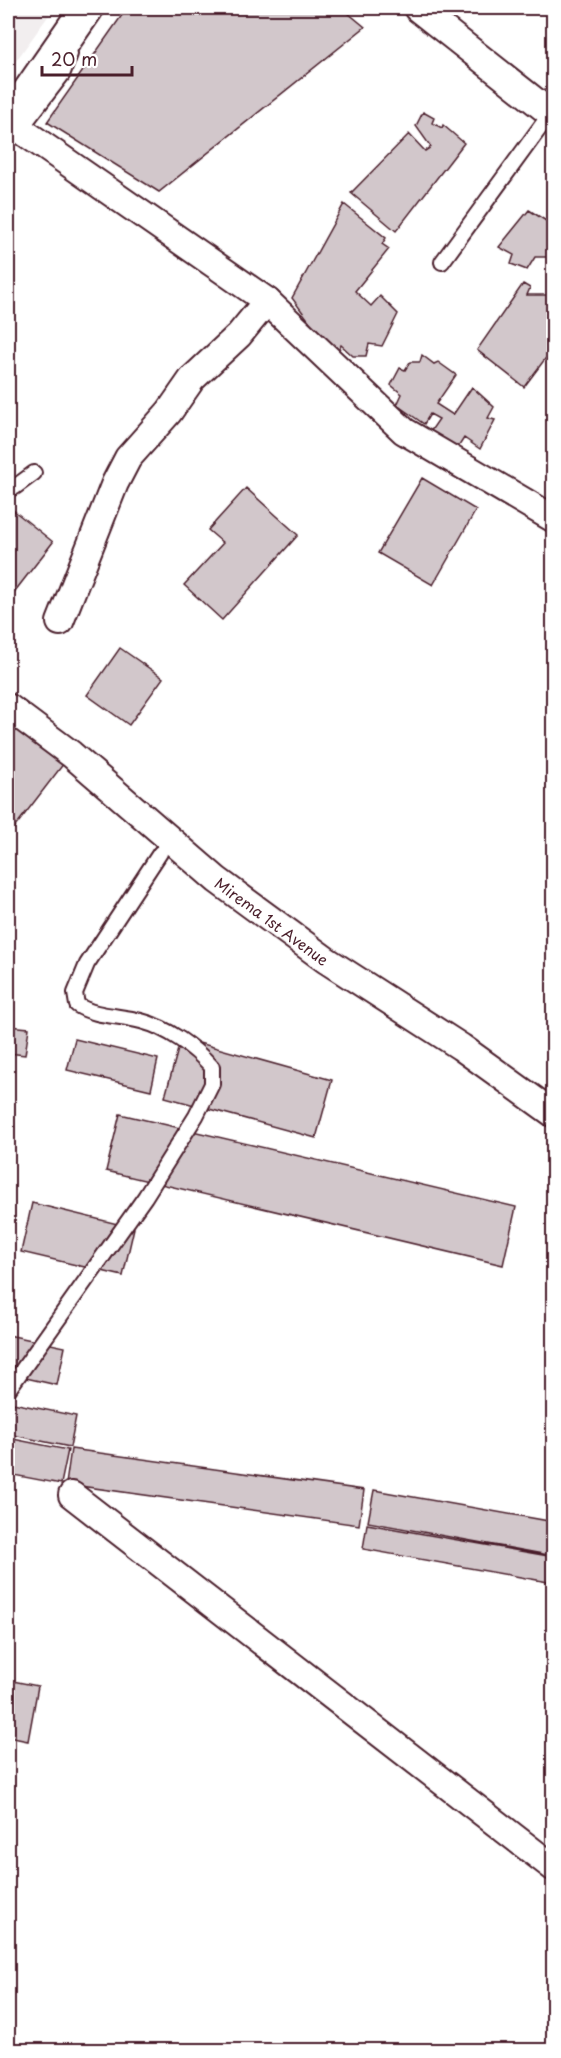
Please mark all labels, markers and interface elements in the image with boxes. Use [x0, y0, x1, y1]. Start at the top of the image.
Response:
scale bar [42, 39, 132, 77]
text: 20 m [51, 45, 97, 72]
street label: Mirema 1st Avenue [211, 871, 334, 970]

